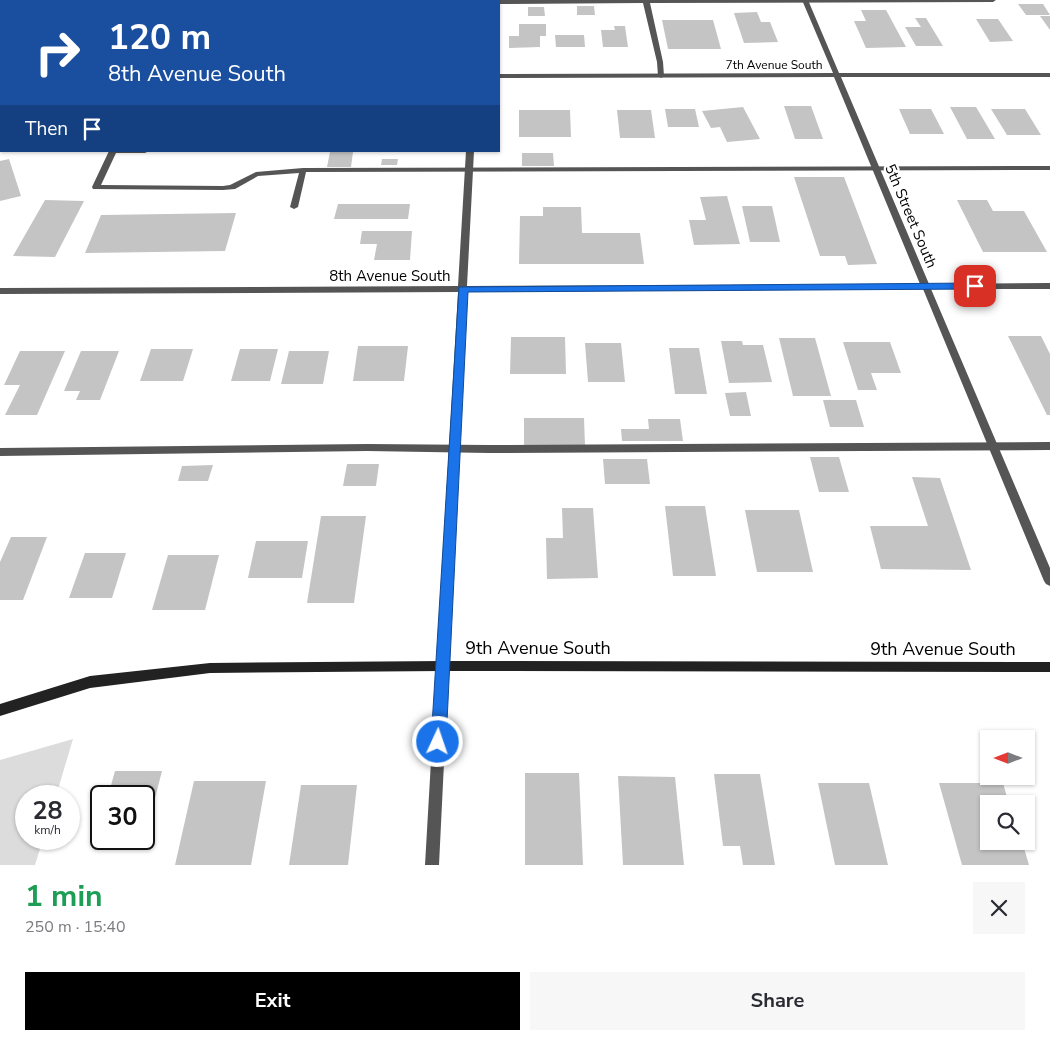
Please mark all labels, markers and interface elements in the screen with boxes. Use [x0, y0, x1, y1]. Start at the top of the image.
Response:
text: 120 m [108, 14, 211, 61]
icon: right [25, 20, 90, 85]
street label: 7th Avenue South [725, 57, 823, 73]
text: 8th Avenue South [108, 59, 286, 89]
icon: arrive [78, 115, 106, 143]
text: Then [25, 116, 68, 142]
street label: 5th Street South [880, 161, 942, 271]
pin [954, 265, 996, 307]
street label: 8th Avenue South [329, 266, 451, 286]
icon: arrive [961, 272, 989, 300]
street label: 9th Avenue South [465, 636, 611, 660]
street label: 9th Avenue South [870, 637, 1016, 661]
position arrow [411, 715, 463, 767]
north arrow [980, 730, 1035, 785]
map controls [980, 730, 1035, 850]
speed limit sign: 30 [90, 785, 155, 850]
text: 28 [32, 794, 63, 828]
button: search [980, 795, 1035, 850]
text: km/h [34, 822, 61, 838]
text: 1 min [25, 876, 103, 917]
button: close [973, 882, 1025, 934]
text: 250 m · 15:40 [25, 916, 126, 938]
button: Exit [25, 972, 520, 1030]
button: Share [530, 972, 1025, 1030]

